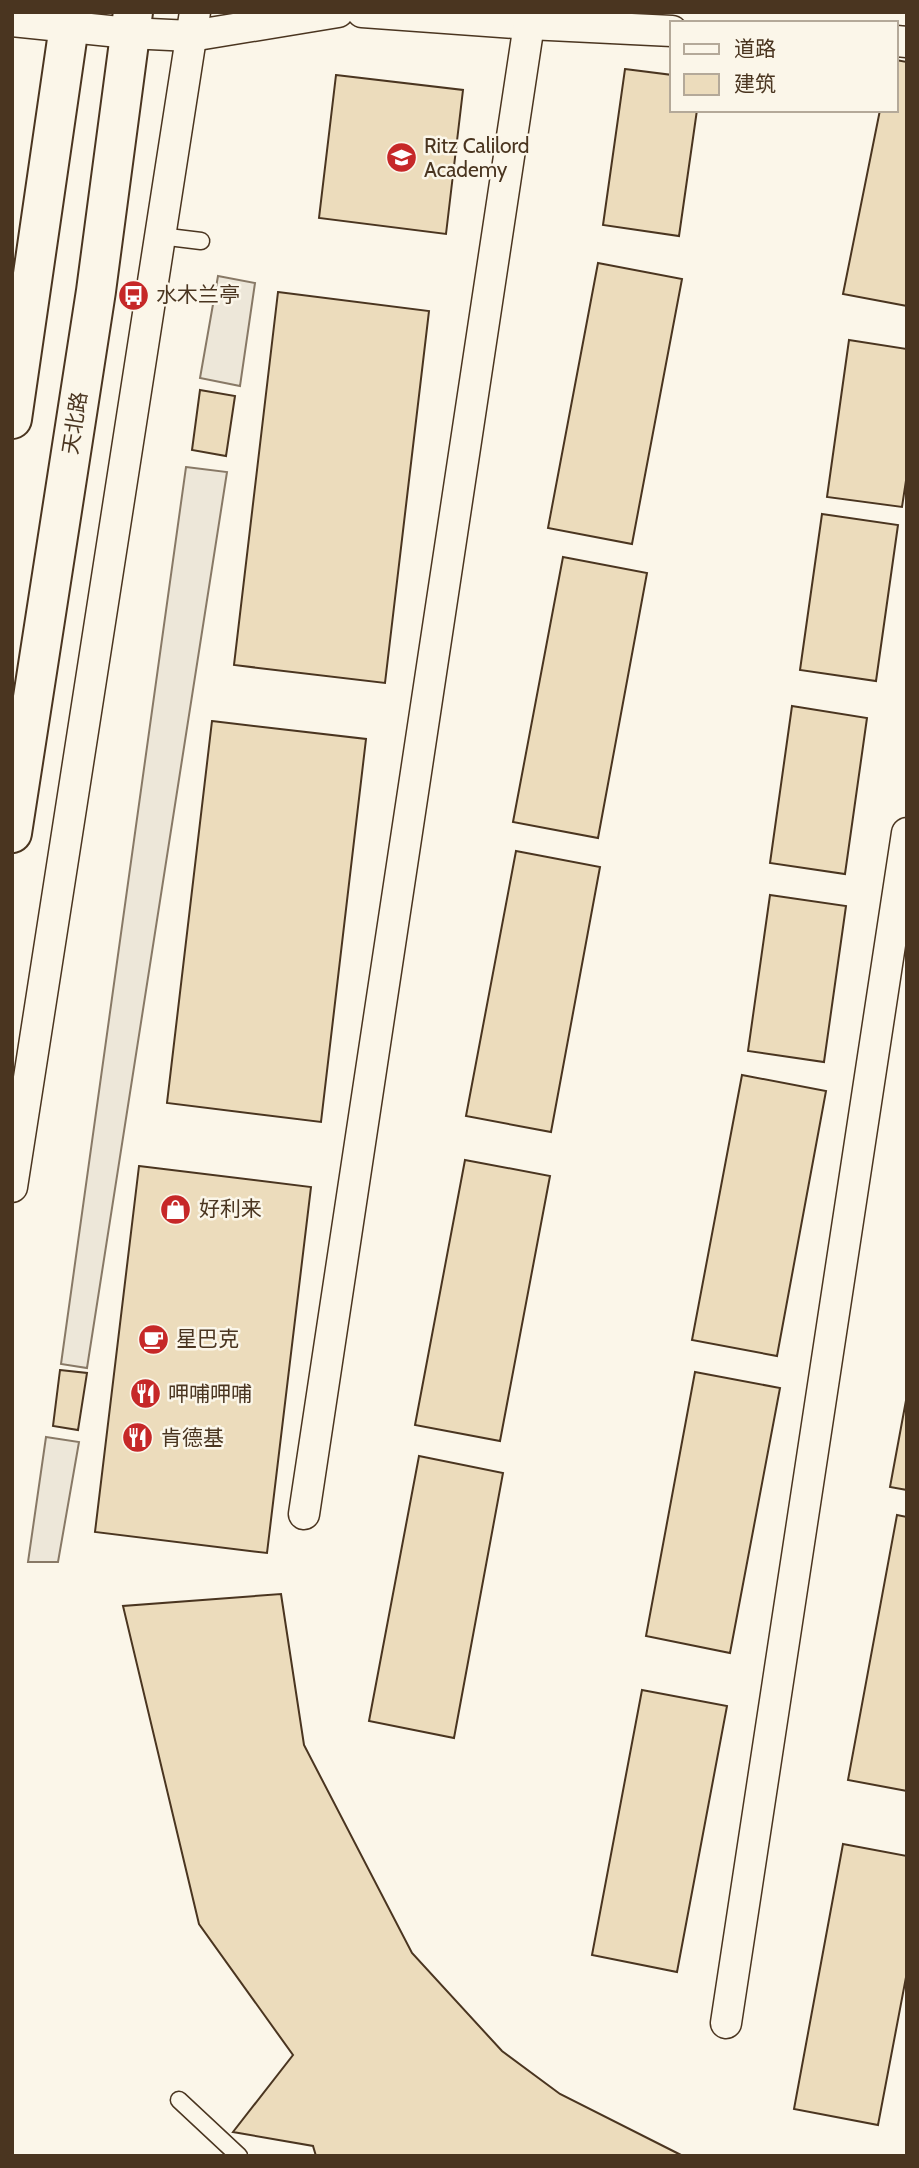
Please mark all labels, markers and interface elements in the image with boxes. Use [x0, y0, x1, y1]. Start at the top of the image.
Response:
legend [670, 21, 898, 112]
text: 道路 [734, 36, 776, 61]
text: 建筑 [734, 71, 776, 96]
place label: Ritz Calilord Academy [424, 133, 530, 182]
school or university icon: Ritz Calilord Academy [384, 141, 418, 175]
bus stop icon: 水木兰亭 [116, 278, 150, 312]
place label: 水木兰亭 [156, 282, 240, 307]
street label: 天北路 [57, 390, 92, 456]
shop icon: 好利来 [159, 1192, 193, 1226]
place label: 好利来 [199, 1196, 262, 1221]
cafe icon: 星巴克 [136, 1322, 170, 1356]
place label: 星巴克 [176, 1326, 239, 1351]
restaurant icon: 呷哺呷哺 [128, 1377, 162, 1411]
place label: 呷哺呷哺 [168, 1381, 252, 1406]
restaurant icon: 肯德基 [121, 1421, 155, 1455]
place label: 肯德基 [161, 1425, 224, 1450]

